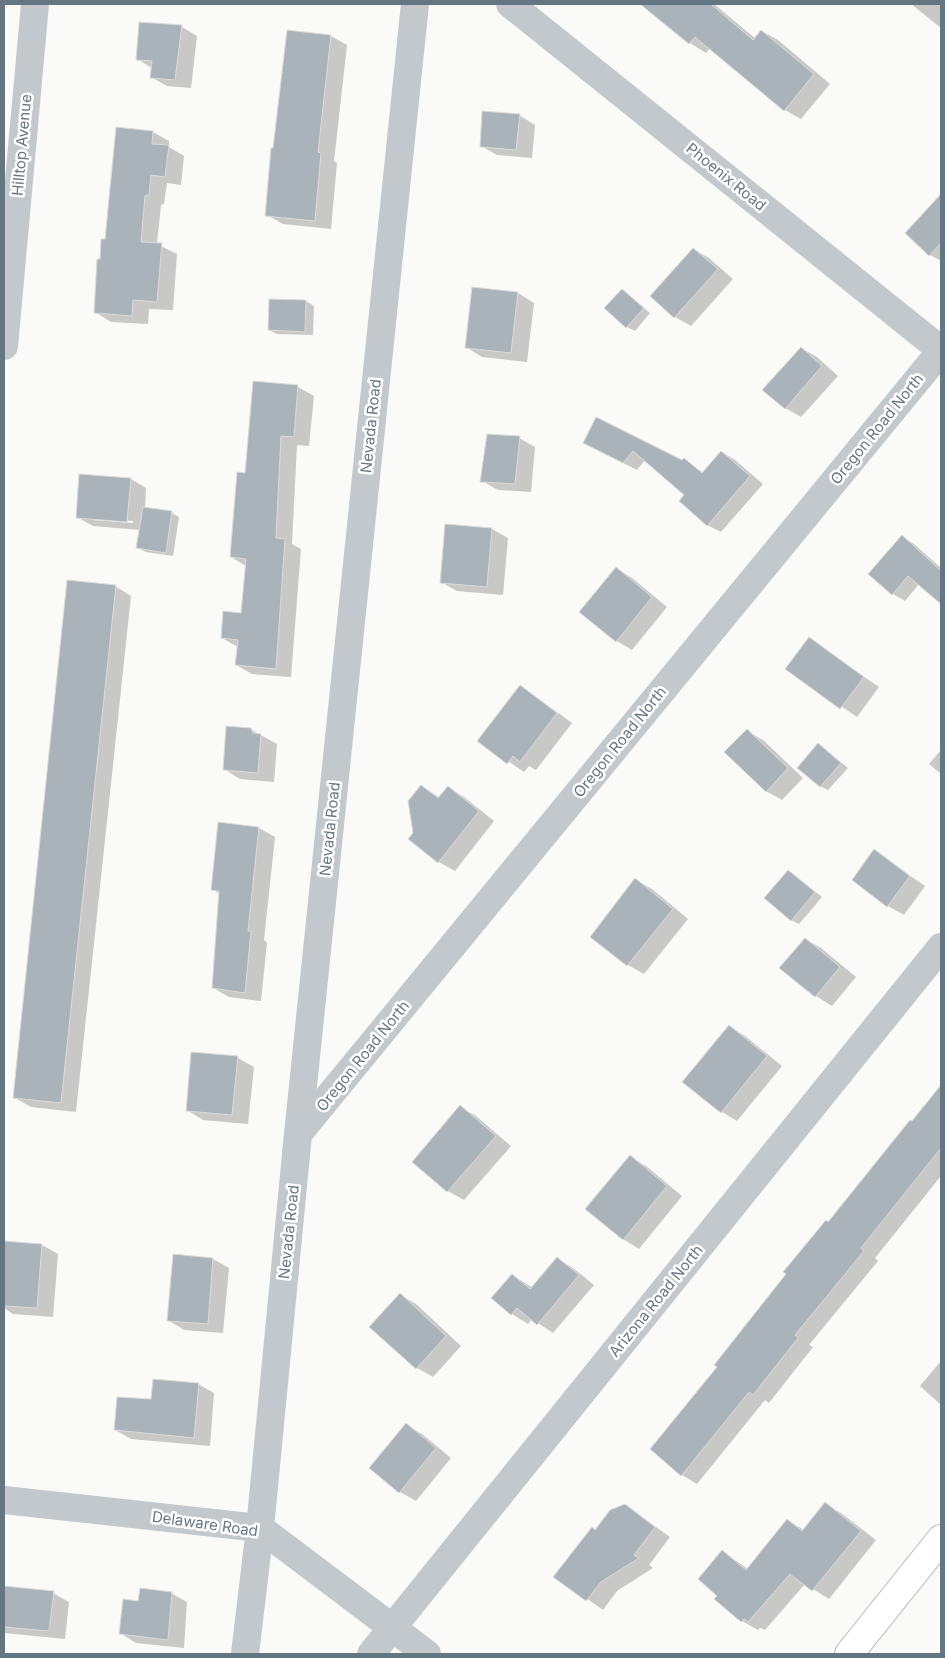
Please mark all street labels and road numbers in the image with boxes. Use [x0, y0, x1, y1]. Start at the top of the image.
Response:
street label: Hilltop Avenue [8, 93, 35, 197]
street label: Phoenix Road [683, 139, 770, 215]
street label: Oregon Road North [826, 369, 927, 488]
street label: Nevada Road [356, 378, 385, 474]
street label: Oregon Road North [569, 682, 670, 801]
street label: Nevada Road [315, 781, 344, 877]
street label: Oregon Road North [312, 996, 413, 1115]
street label: Nevada Road [274, 1184, 303, 1280]
street label: Arizona Road North [605, 1241, 707, 1361]
street label: Delaware Road [151, 1507, 259, 1540]

